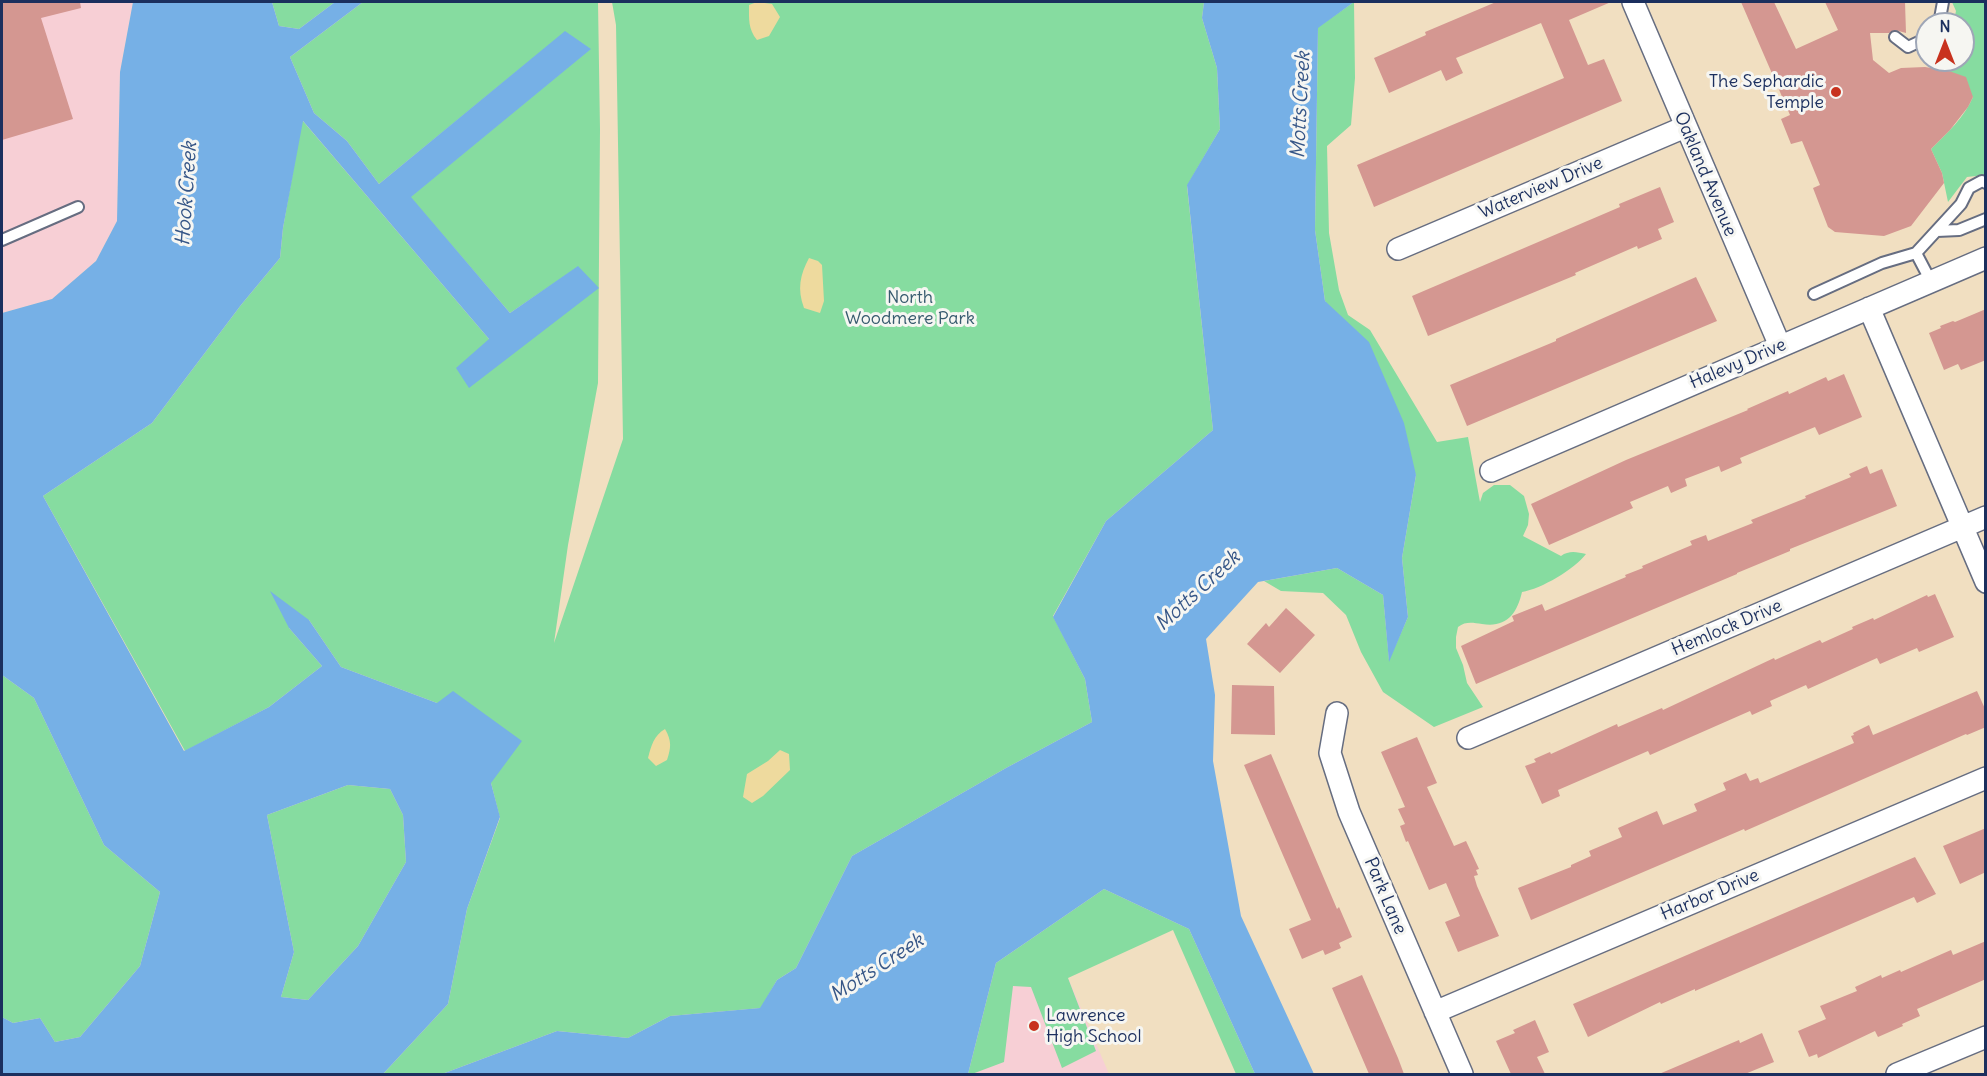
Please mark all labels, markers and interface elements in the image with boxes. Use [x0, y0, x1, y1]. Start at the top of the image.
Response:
north arrow [1915, 12, 1975, 72]
text: N [1939, 16, 1951, 36]
water label: Motts Creek [1286, 51, 1316, 159]
place label: The Sephardic Temple [1709, 71, 1824, 113]
marker: The Sephardic Temple [1829, 85, 1843, 99]
street label: Oakland Avenue [1669, 108, 1741, 240]
water label: Hook Creek [171, 141, 203, 247]
street label: Waterview Drive [1476, 152, 1606, 224]
park label: North Woodmere Park [845, 287, 975, 330]
street label: Halevy Drive [1686, 334, 1790, 394]
water label: Motts Creek [1151, 546, 1245, 636]
street label: Hemlock Drive [1669, 595, 1785, 661]
street label: Park Lane [1359, 854, 1411, 938]
street label: Harbor Drive [1658, 865, 1762, 925]
water label: Motts Creek [826, 929, 928, 1007]
place label: Lawrence High School [1046, 1005, 1141, 1048]
marker: Lawrence High School [1027, 1019, 1041, 1033]

